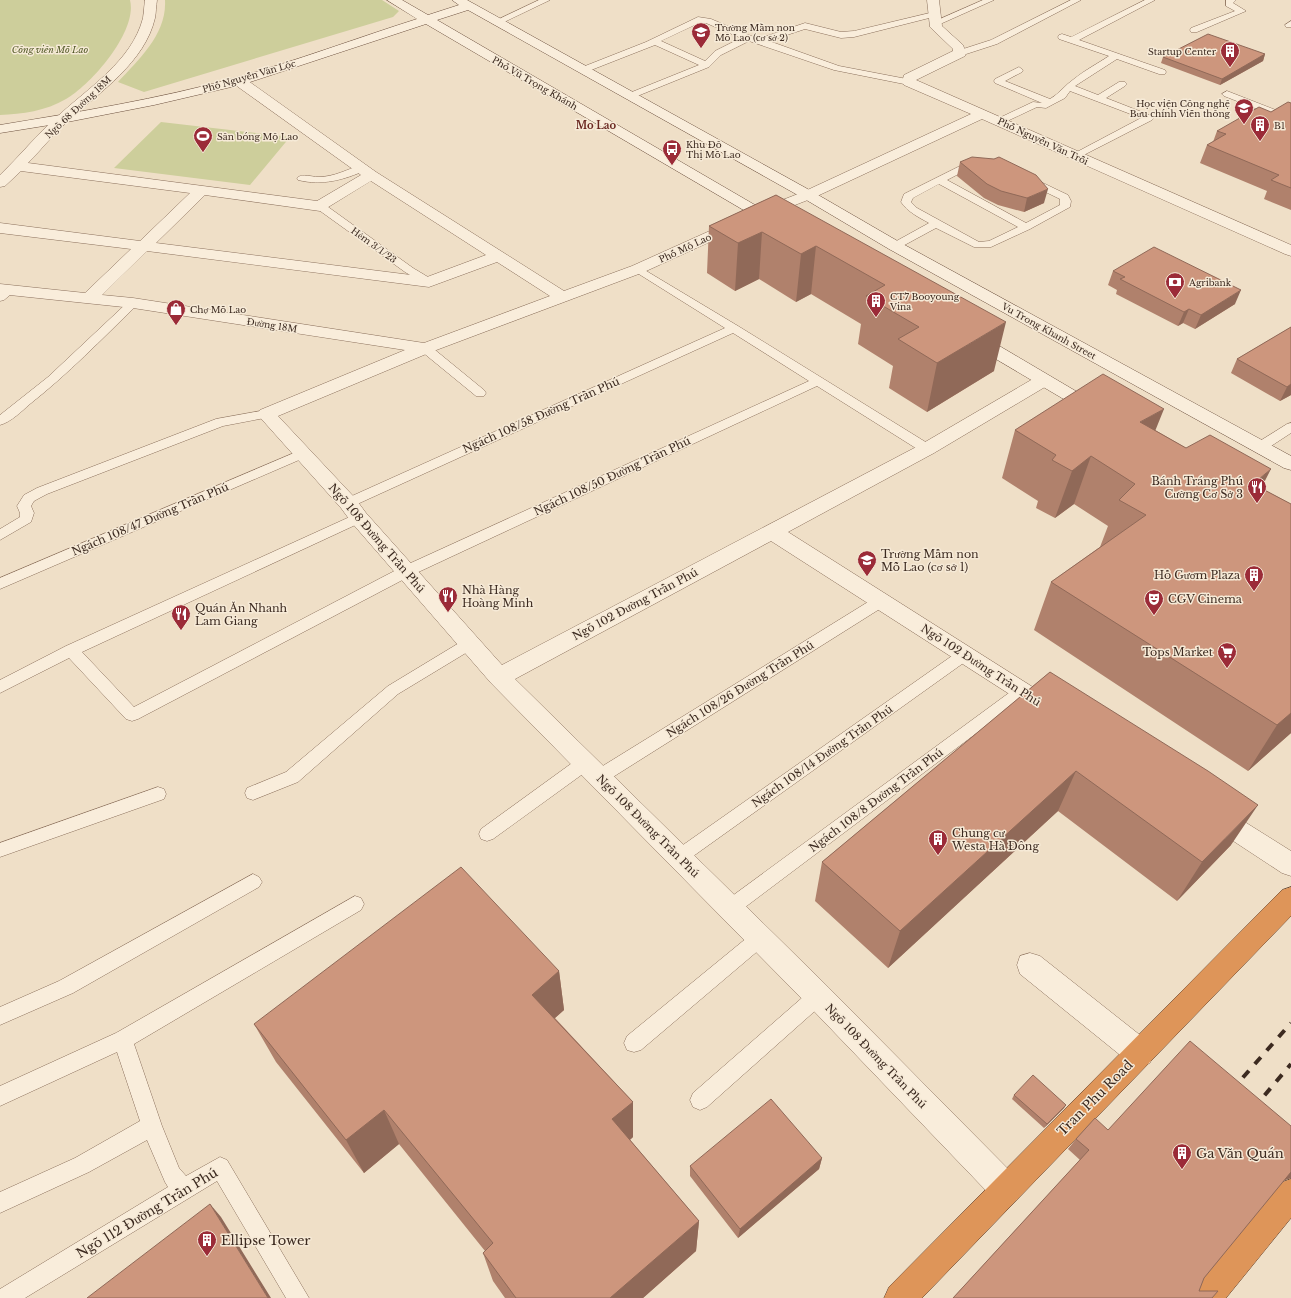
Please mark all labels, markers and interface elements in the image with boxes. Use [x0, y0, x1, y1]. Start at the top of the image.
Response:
school or university icon: Trường Mầm non Mỗ Lao (cơ sở 2) [690, 21, 712, 49]
place label: Trường Mầm non Mỗ Lao (cơ sở 2) [715, 22, 795, 43]
building icon: Startup Center [1219, 40, 1241, 68]
park label: Công viên Mỗ Lao [12, 44, 89, 55]
place label: Startup Center [1148, 46, 1217, 57]
street label: Phố Vũ Trọng Khánh [490, 54, 580, 112]
street label: Phố Nguyễn Văn Lộc [201, 57, 297, 95]
street label: Ngõ 68 Đường 18M [43, 73, 113, 140]
school or university icon: Học viện Công nghệ Bưu chính Viễn thông [1233, 97, 1255, 125]
place label: Học viện Công nghệ Bưu chính Viễn thông [1130, 98, 1231, 119]
building icon: B1 [1249, 114, 1271, 142]
street label: Phố Nguyễn Văn Trỗi [996, 115, 1090, 167]
district label: Mo Lao [576, 119, 617, 132]
place label: B1 [1274, 120, 1285, 131]
sports icon: Sân bóng Mộ Lao [192, 125, 214, 153]
place label: Sân bóng Mộ Lao [217, 131, 298, 142]
bus stop icon: Khu Đô Thị Mỗ Lao [661, 138, 683, 166]
place label: Khu Đô Thị Mỗ Lao [686, 139, 741, 160]
street label: Hẻm 3/1/23 [349, 225, 399, 265]
street label: Phố Mộ Lao [657, 231, 713, 265]
bank icon: Agribank [1164, 271, 1186, 299]
place label: Agribank [1188, 277, 1232, 288]
building icon: CT7 Booyoung Vina [865, 290, 887, 318]
place label: CT7 Booyoung Vina [889, 291, 960, 312]
shop icon: Chợ Mỗ Lao [165, 298, 187, 326]
street label: Vu Trong Khanh Street [999, 300, 1099, 362]
place label: Chợ Mỗ Lao [190, 304, 246, 315]
street label: Đường 18M [246, 316, 298, 334]
street label: Ngách 108/58 Đường Trần Phú [460, 374, 622, 456]
street label: Ngách 108/50 Đường Trần Phú [531, 433, 693, 519]
place label: Bánh Tráng Phú Cường Cơ Sở 3 [1151, 474, 1244, 501]
restaurant icon: Bánh Tráng Phú Cường Cơ Sở 3 [1246, 476, 1268, 504]
street label: Ngách 108/47 Đường Trần Phú [69, 479, 231, 559]
street label: Ngõ 108 Đường Trần Phú [326, 481, 429, 596]
place label: Trường Mầm non Mỗ Lao (cơ sở 1) [881, 547, 979, 574]
school or university icon: Trường Mầm non Mỗ Lao (cơ sở 1) [856, 549, 878, 577]
building icon: Hồ Gươm Plaza [1243, 564, 1265, 592]
street label: Ngõ 102 Đường Trần Phú [570, 565, 701, 643]
place label: Hồ Gươm Plaza [1154, 568, 1241, 582]
place label: Nhà Hàng Hoàng Minh [462, 583, 534, 610]
restaurant icon: Nhà Hàng Hoàng Minh [437, 585, 459, 613]
theatre icon: CGV Cinema [1143, 588, 1165, 616]
place label: CGV Cinema [1168, 592, 1243, 606]
place label: Quán Ăn Nhanh Lam Giang [195, 601, 288, 628]
restaurant icon: Quán Ăn Nhanh Lam Giang [170, 603, 192, 631]
street label: Ngõ 102 Đường Trần Phú [918, 621, 1044, 709]
street label: Ngách 108/26 Đường Trần Phú [664, 637, 817, 740]
supermarket icon: Tops Market [1216, 641, 1238, 669]
place label: Tops Market [1142, 645, 1214, 659]
street label: Ngách 108/14 Đường Trần Phú [749, 701, 896, 810]
street label: Ngách 108/8 Đường Trần Phú [806, 745, 946, 855]
street label: Ngõ 108 Đường Trần Phú [594, 772, 703, 881]
place label: Chung cư Westa Hà Đông [951, 826, 1039, 853]
building icon: Chung cư Westa Hà Đông [927, 828, 949, 856]
street label: Ngõ 108 Đường Trần Phú [822, 1001, 930, 1112]
street label: Tran Phu Road [1053, 1056, 1137, 1140]
building icon: Ga Văn Quán [1171, 1142, 1193, 1170]
place label: Ga Văn Quán [1196, 1145, 1284, 1162]
street label: Ngõ 112 Đường Trần Phú [73, 1164, 221, 1262]
building icon: Ellipse Tower [196, 1229, 218, 1257]
place label: Ellipse Tower [221, 1232, 311, 1249]

